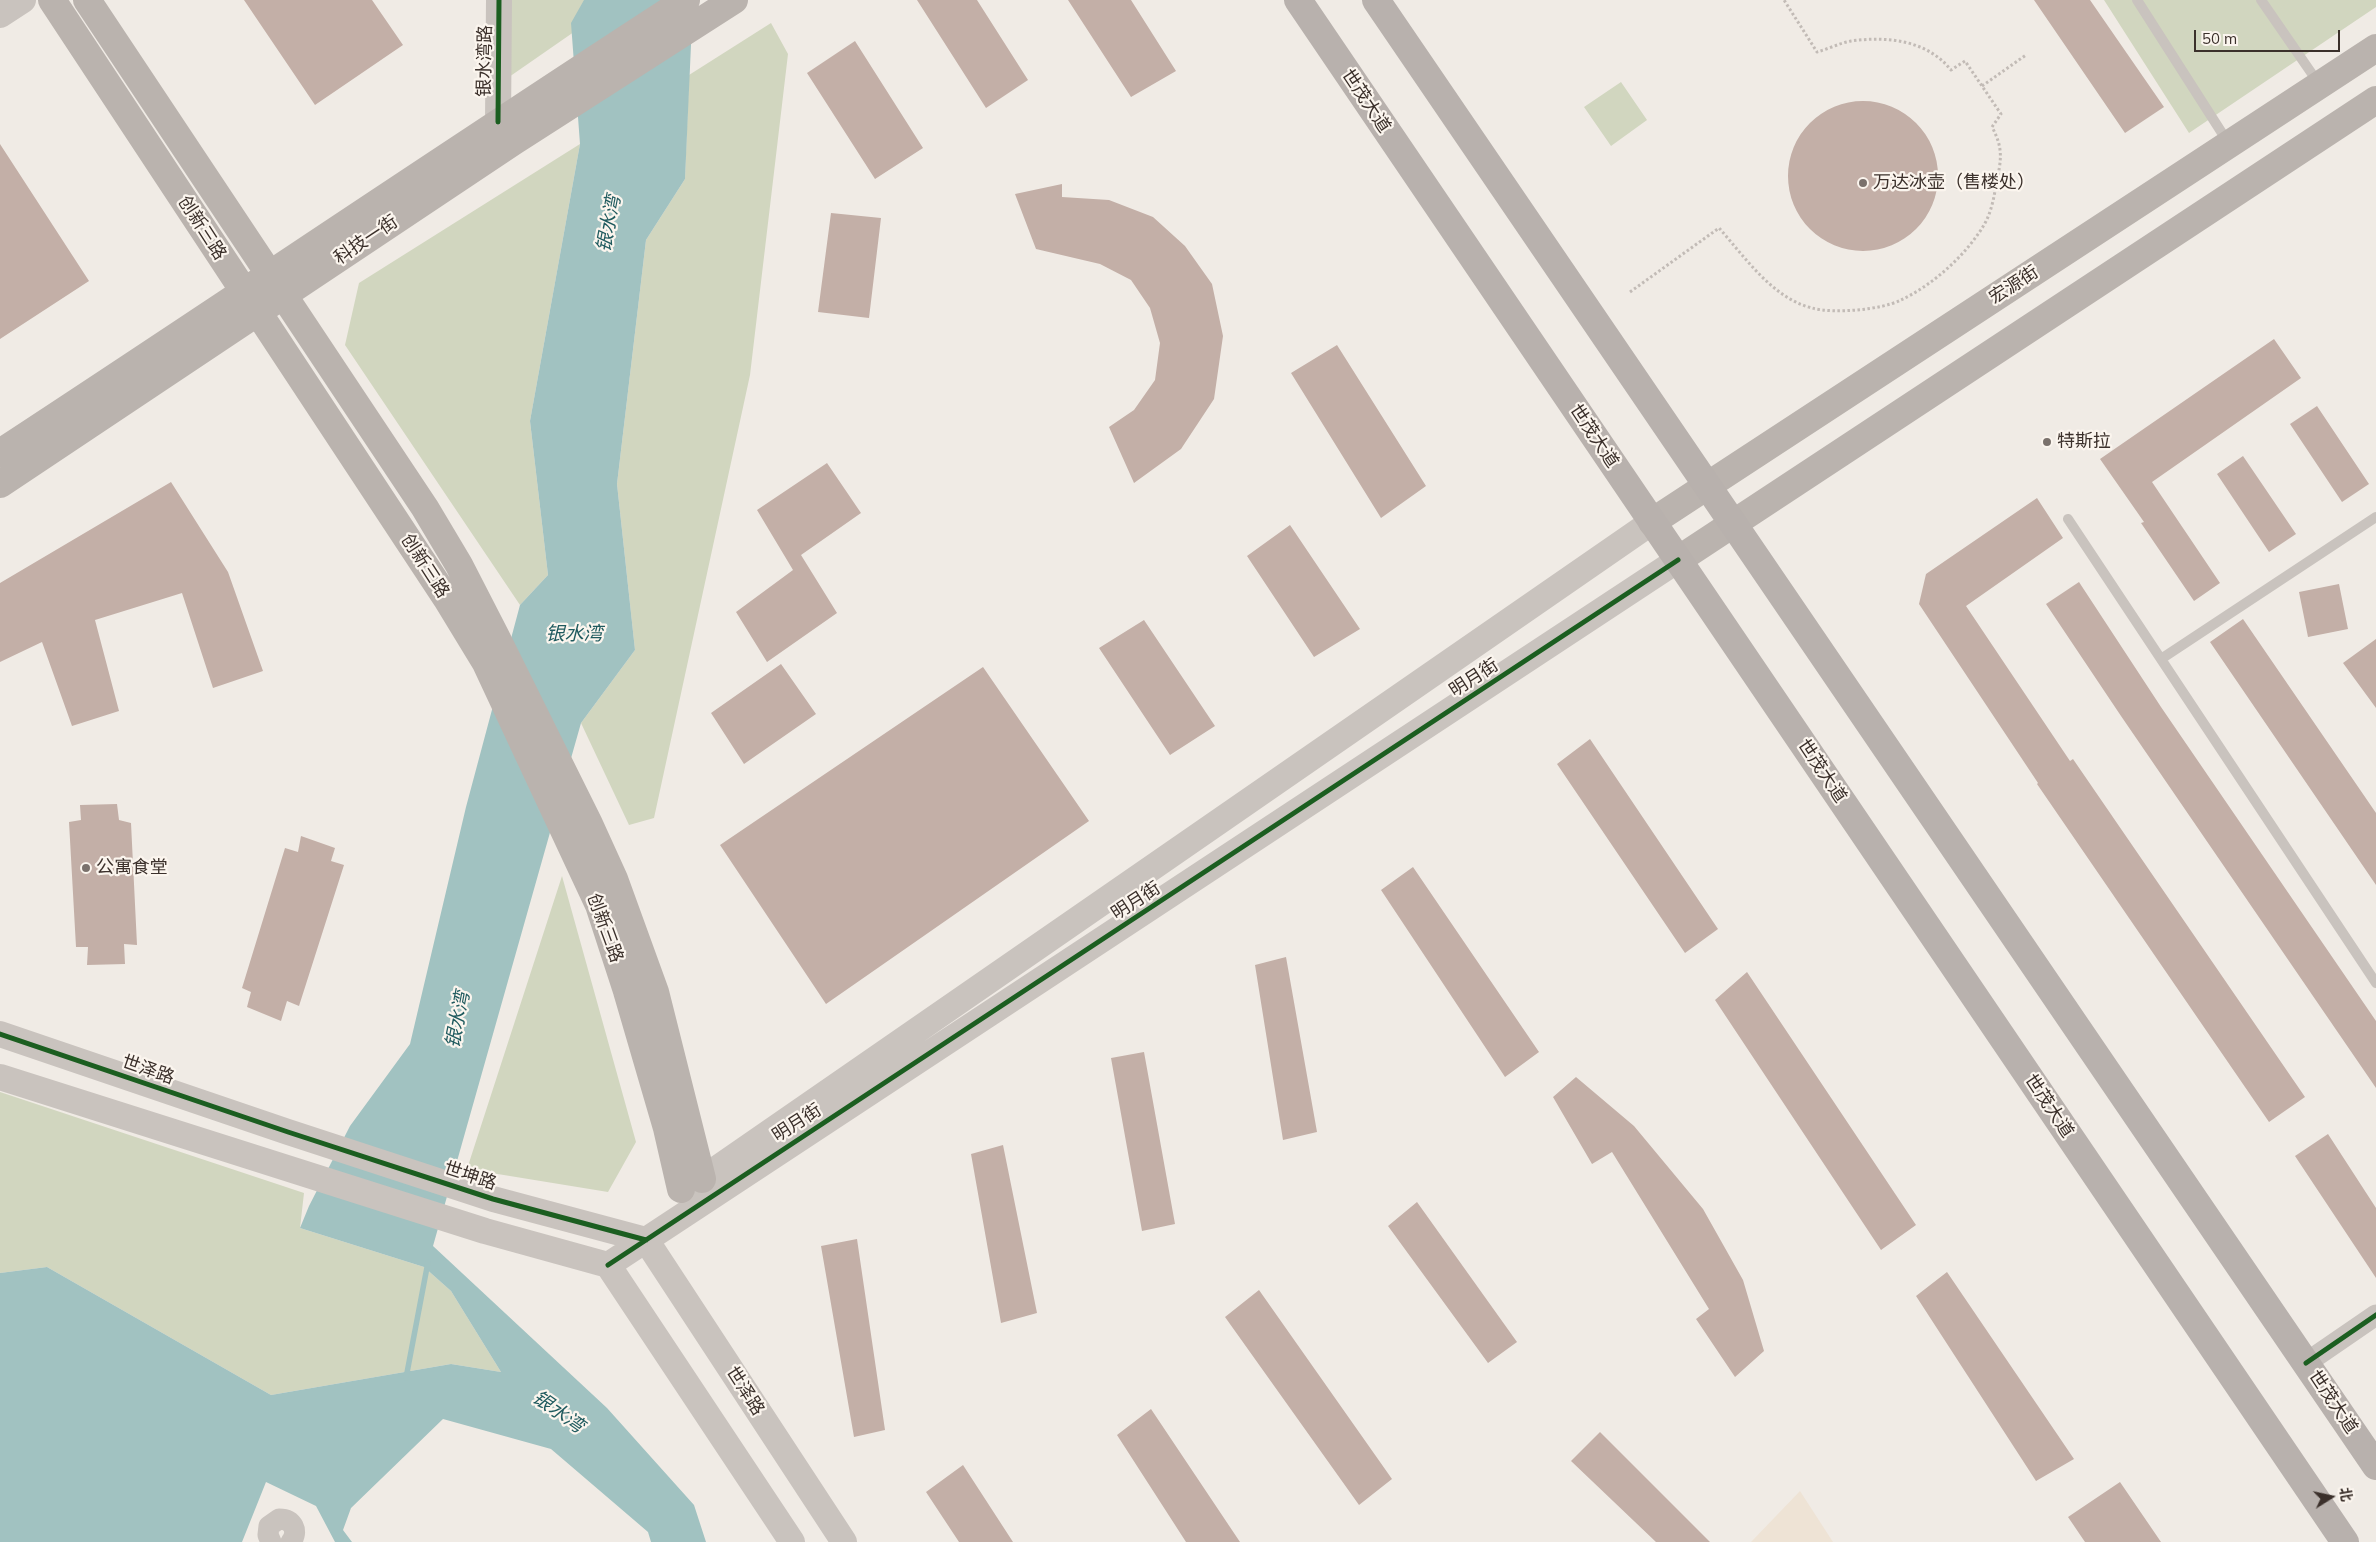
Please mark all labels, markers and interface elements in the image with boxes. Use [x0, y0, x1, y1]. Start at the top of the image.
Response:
scale bar [2196, 20, 2342, 52]
street label: 银水湾路 [474, 25, 496, 97]
text: 50 m [2202, 29, 2237, 48]
street label: 世茂大道 [1337, 65, 1395, 137]
place label: 万达冰壶（售楼处） [1873, 172, 2035, 194]
marker: 万达冰壶（售楼处） [1857, 177, 1869, 189]
street label: 创新三路 [173, 192, 231, 264]
water label: 银水湾 [592, 194, 626, 254]
street label: 科技一街 [330, 211, 402, 269]
street label: 宏源街 [1985, 261, 2043, 309]
street label: 世茂大道 [1565, 400, 1623, 472]
place label: 特斯拉 [2057, 431, 2111, 453]
marker: 特斯拉 [2041, 436, 2053, 448]
street label: 创新三路 [396, 530, 454, 602]
water label: 银水湾 [546, 623, 602, 645]
street label: 明月街 [1445, 654, 1503, 702]
street label: 世茂大道 [1793, 735, 1851, 807]
place label: 公寓食堂 [96, 857, 168, 879]
marker: 公寓食堂 [80, 862, 92, 874]
street label: 明月街 [1107, 877, 1165, 925]
street label: 创新三路 [583, 890, 627, 966]
water label: 银水湾 [441, 990, 475, 1050]
street label: 世泽路 [119, 1051, 177, 1089]
street label: 世茂大道 [2020, 1070, 2078, 1142]
street label: 明月街 [768, 1099, 826, 1147]
street label: 世坤路 [441, 1157, 499, 1195]
street label: 世泽路 [721, 1362, 769, 1420]
street label: 世茂大道 [2304, 1366, 2362, 1438]
water label: 银水湾 [528, 1386, 588, 1438]
north arrow [2306, 1472, 2356, 1522]
text: 北 [2336, 1486, 2356, 1503]

